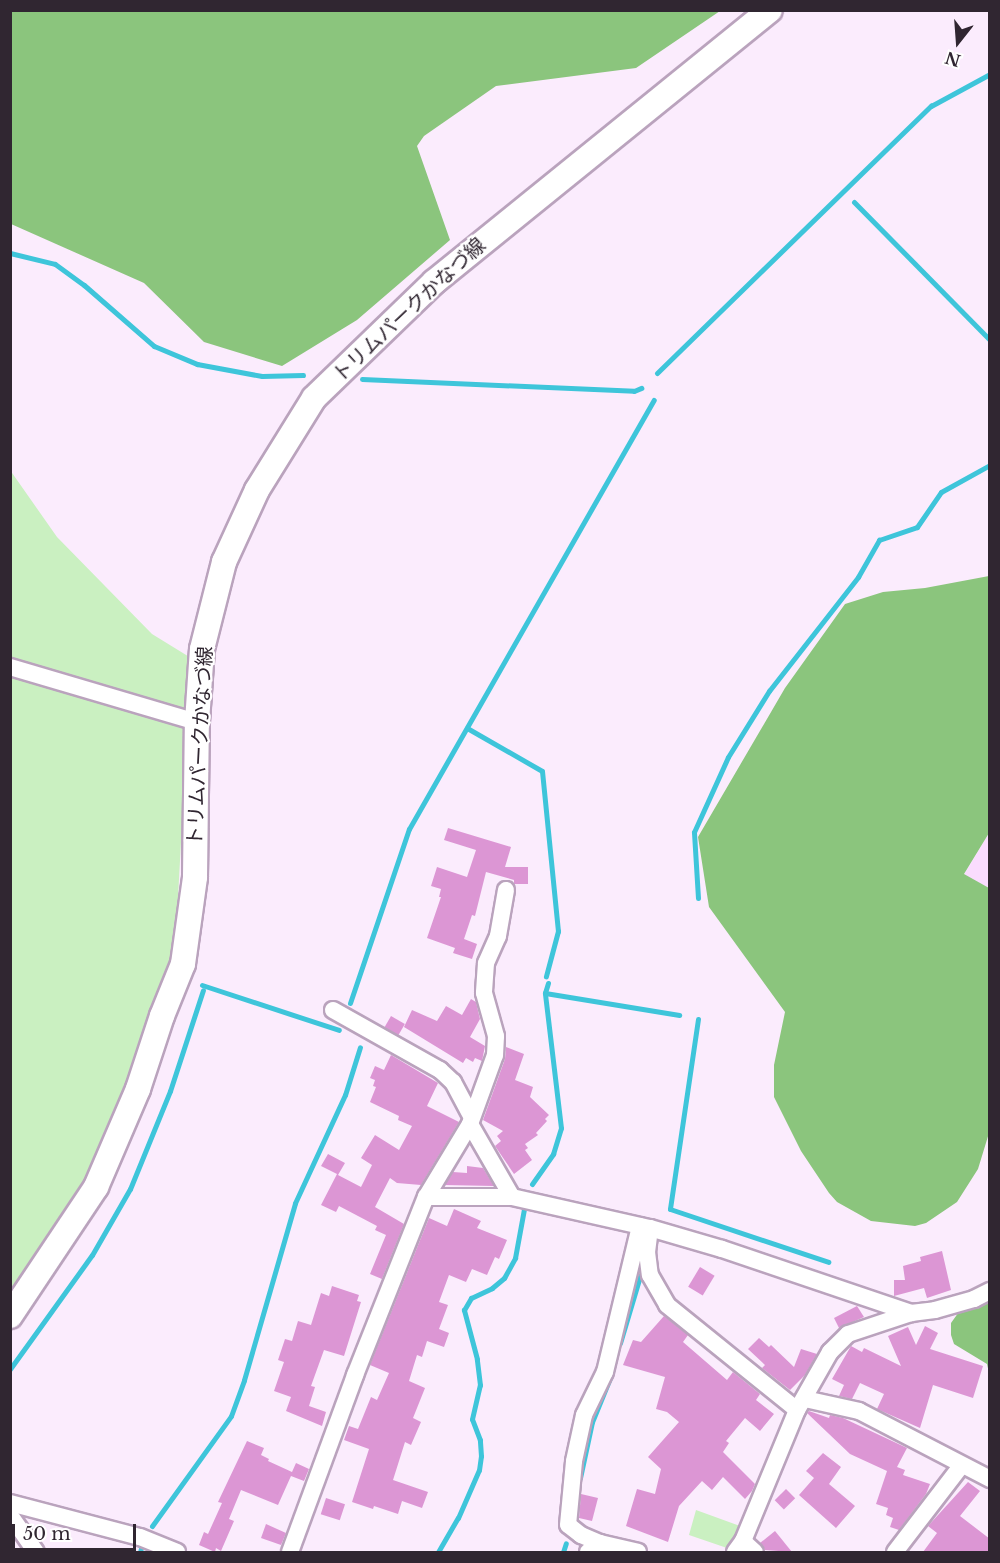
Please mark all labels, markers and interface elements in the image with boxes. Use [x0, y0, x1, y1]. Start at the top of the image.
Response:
north arrow [928, 12, 988, 72]
text: N [943, 47, 963, 71]
street label: トリムパークかなづ線 [328, 233, 490, 387]
street label: トリムパークかなづ線 [183, 646, 217, 846]
scale bar [15, 1512, 140, 1550]
text: 50 m [23, 1523, 71, 1545]

